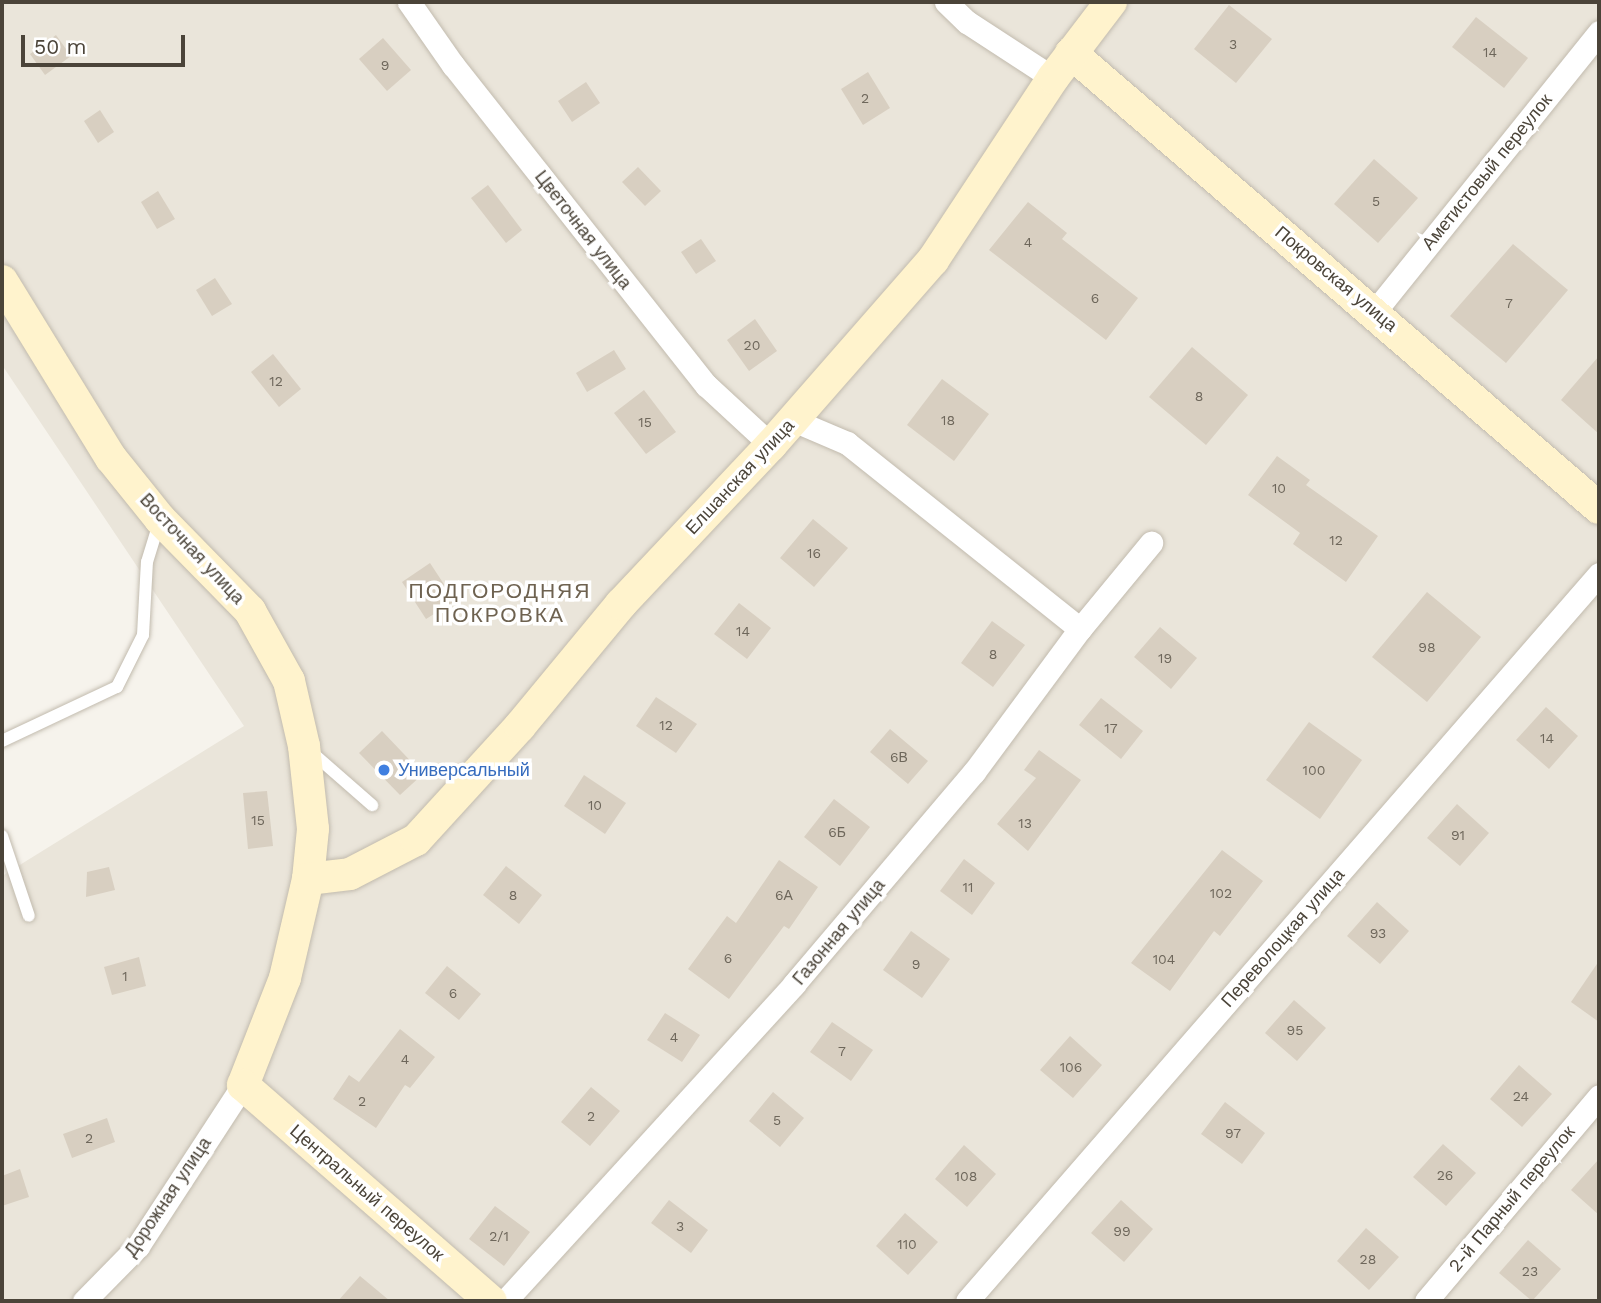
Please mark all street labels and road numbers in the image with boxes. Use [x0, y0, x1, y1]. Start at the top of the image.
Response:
street label: Аметистовый переулок [1417, 90, 1557, 254]
street label: Цветочная улица [530, 166, 636, 294]
street label: Покровская улица [1271, 222, 1401, 336]
street label: Елшанская улица [681, 415, 799, 539]
street label: Восточная улица [135, 489, 249, 609]
street label: Переволоцкая улица [1217, 864, 1349, 1012]
street label: Газонная улица [788, 875, 890, 989]
street label: Центральный переулок [285, 1120, 449, 1266]
street label: 2-й Парный переулок [1444, 1121, 1580, 1277]
street label: Дорожная улица [120, 1133, 216, 1261]

